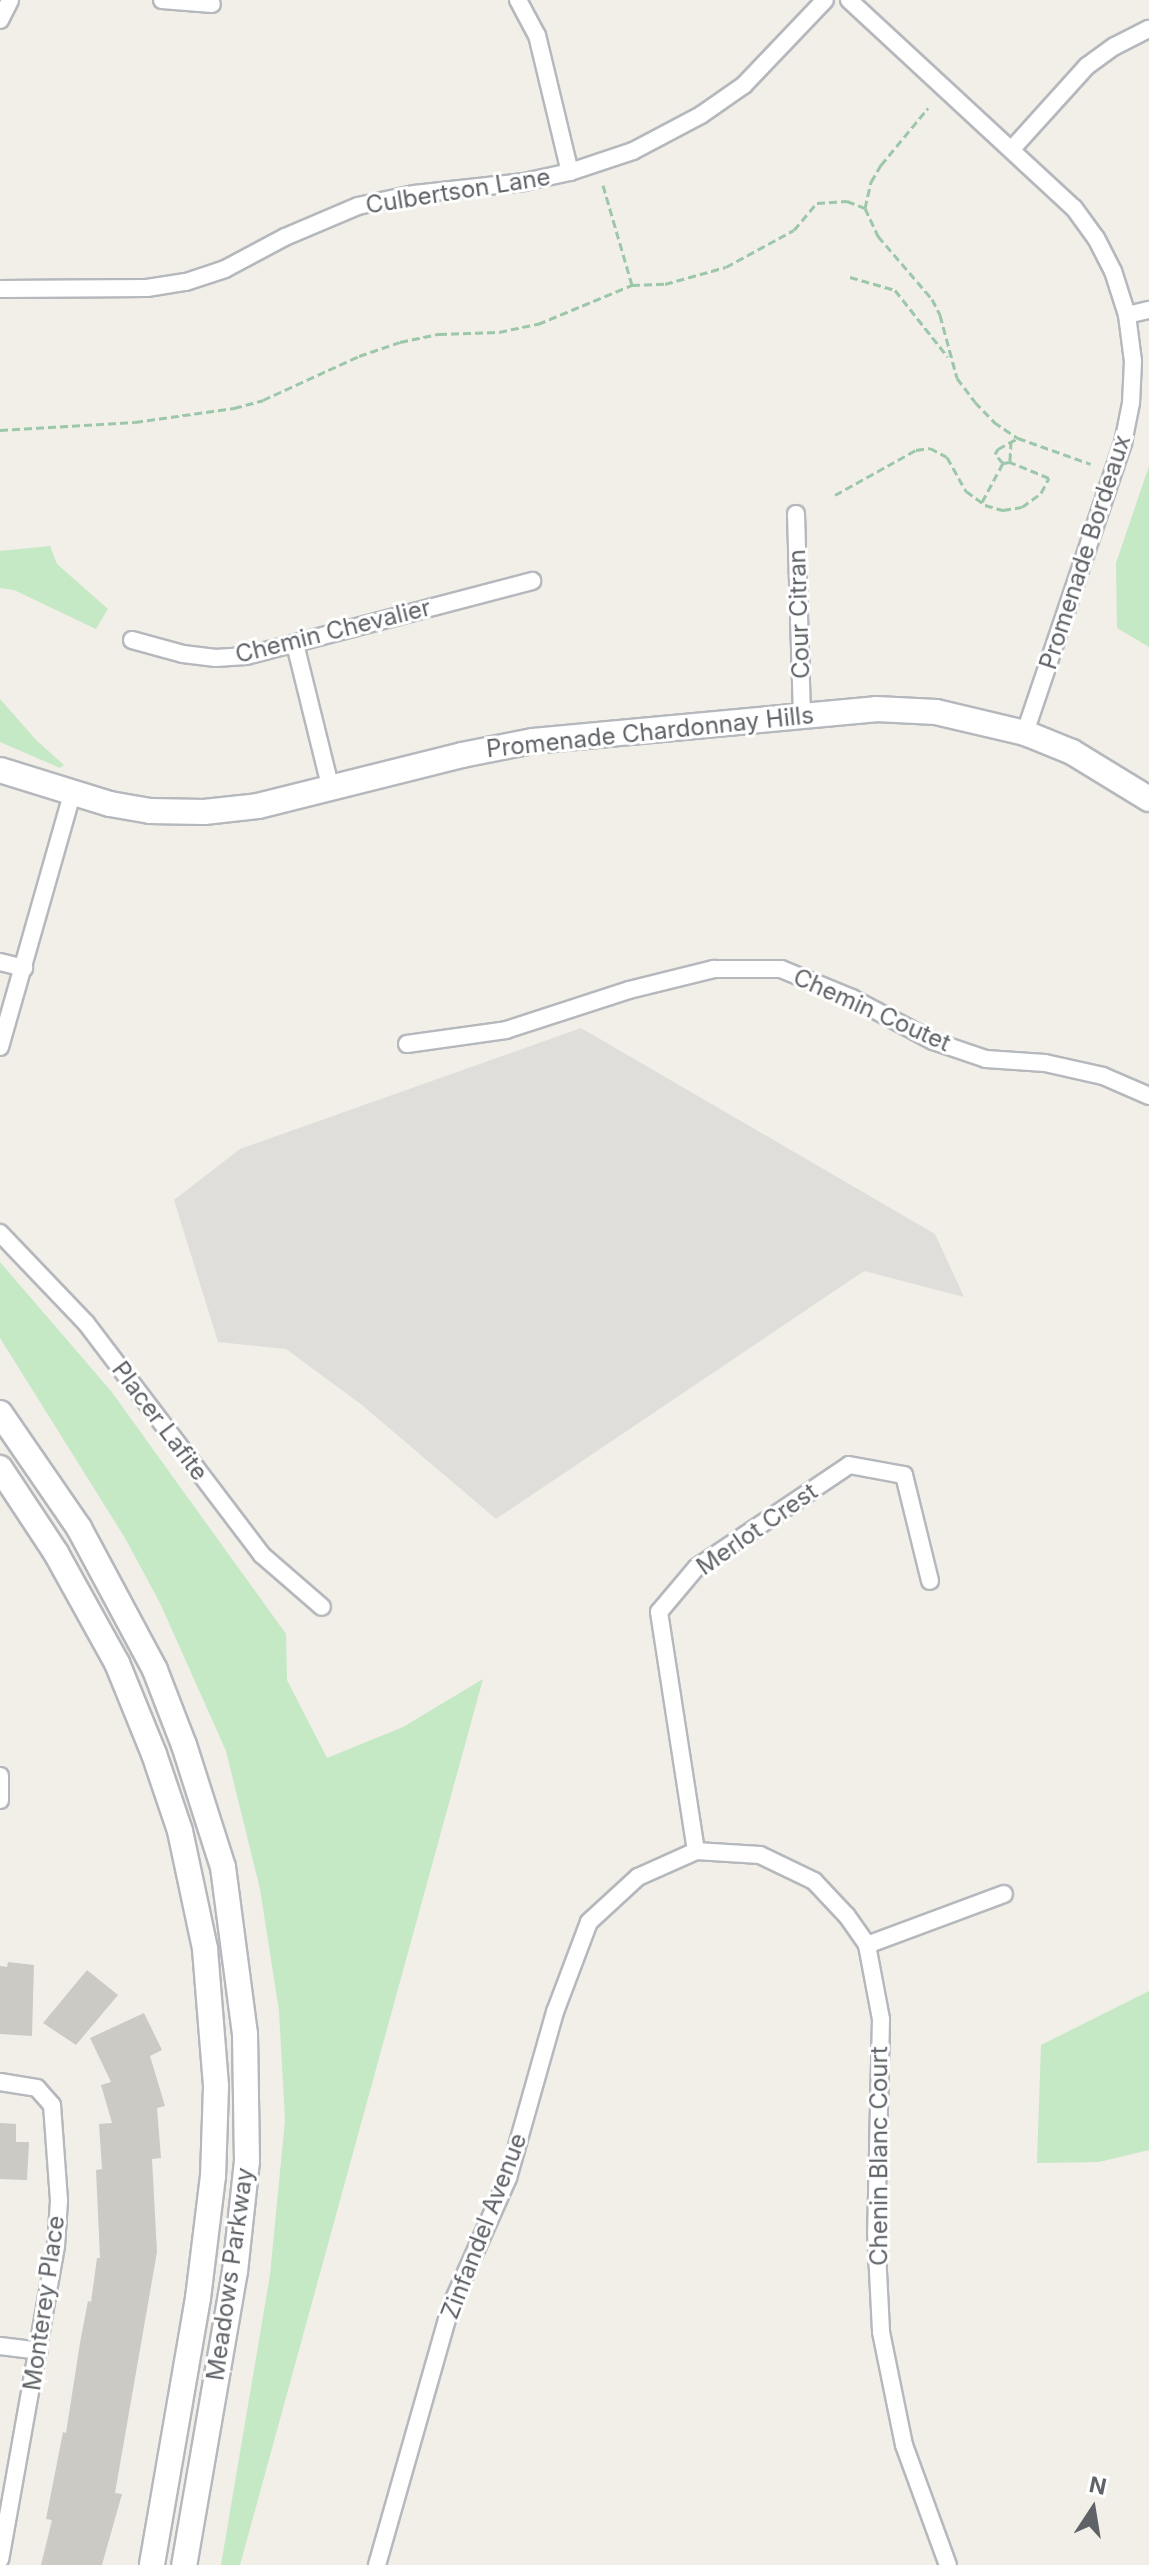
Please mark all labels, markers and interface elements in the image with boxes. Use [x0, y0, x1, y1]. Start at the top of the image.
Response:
street label: Culbertson Lane [364, 162, 552, 220]
street label: Promenade Bordeaux [1033, 431, 1137, 673]
street label: Cour Citran [782, 549, 816, 679]
street label: Chemin Chevalier [232, 593, 434, 669]
street label: Promenade Chardonnay Hills [485, 700, 815, 764]
street label: Chemin Coutet [789, 962, 955, 1058]
street label: Placer Lafite [106, 1356, 214, 1486]
street label: Merlot Crest [691, 1477, 823, 1581]
street label: Chenin Blanc Court [865, 2046, 893, 2266]
street label: Zinfandel Avenue [435, 2129, 533, 2323]
street label: Meadows Parkway [201, 2166, 259, 2382]
street label: Monterey Place [17, 2214, 71, 2392]
north arrow [1053, 2469, 1133, 2549]
text: N [1087, 2471, 1109, 2500]

